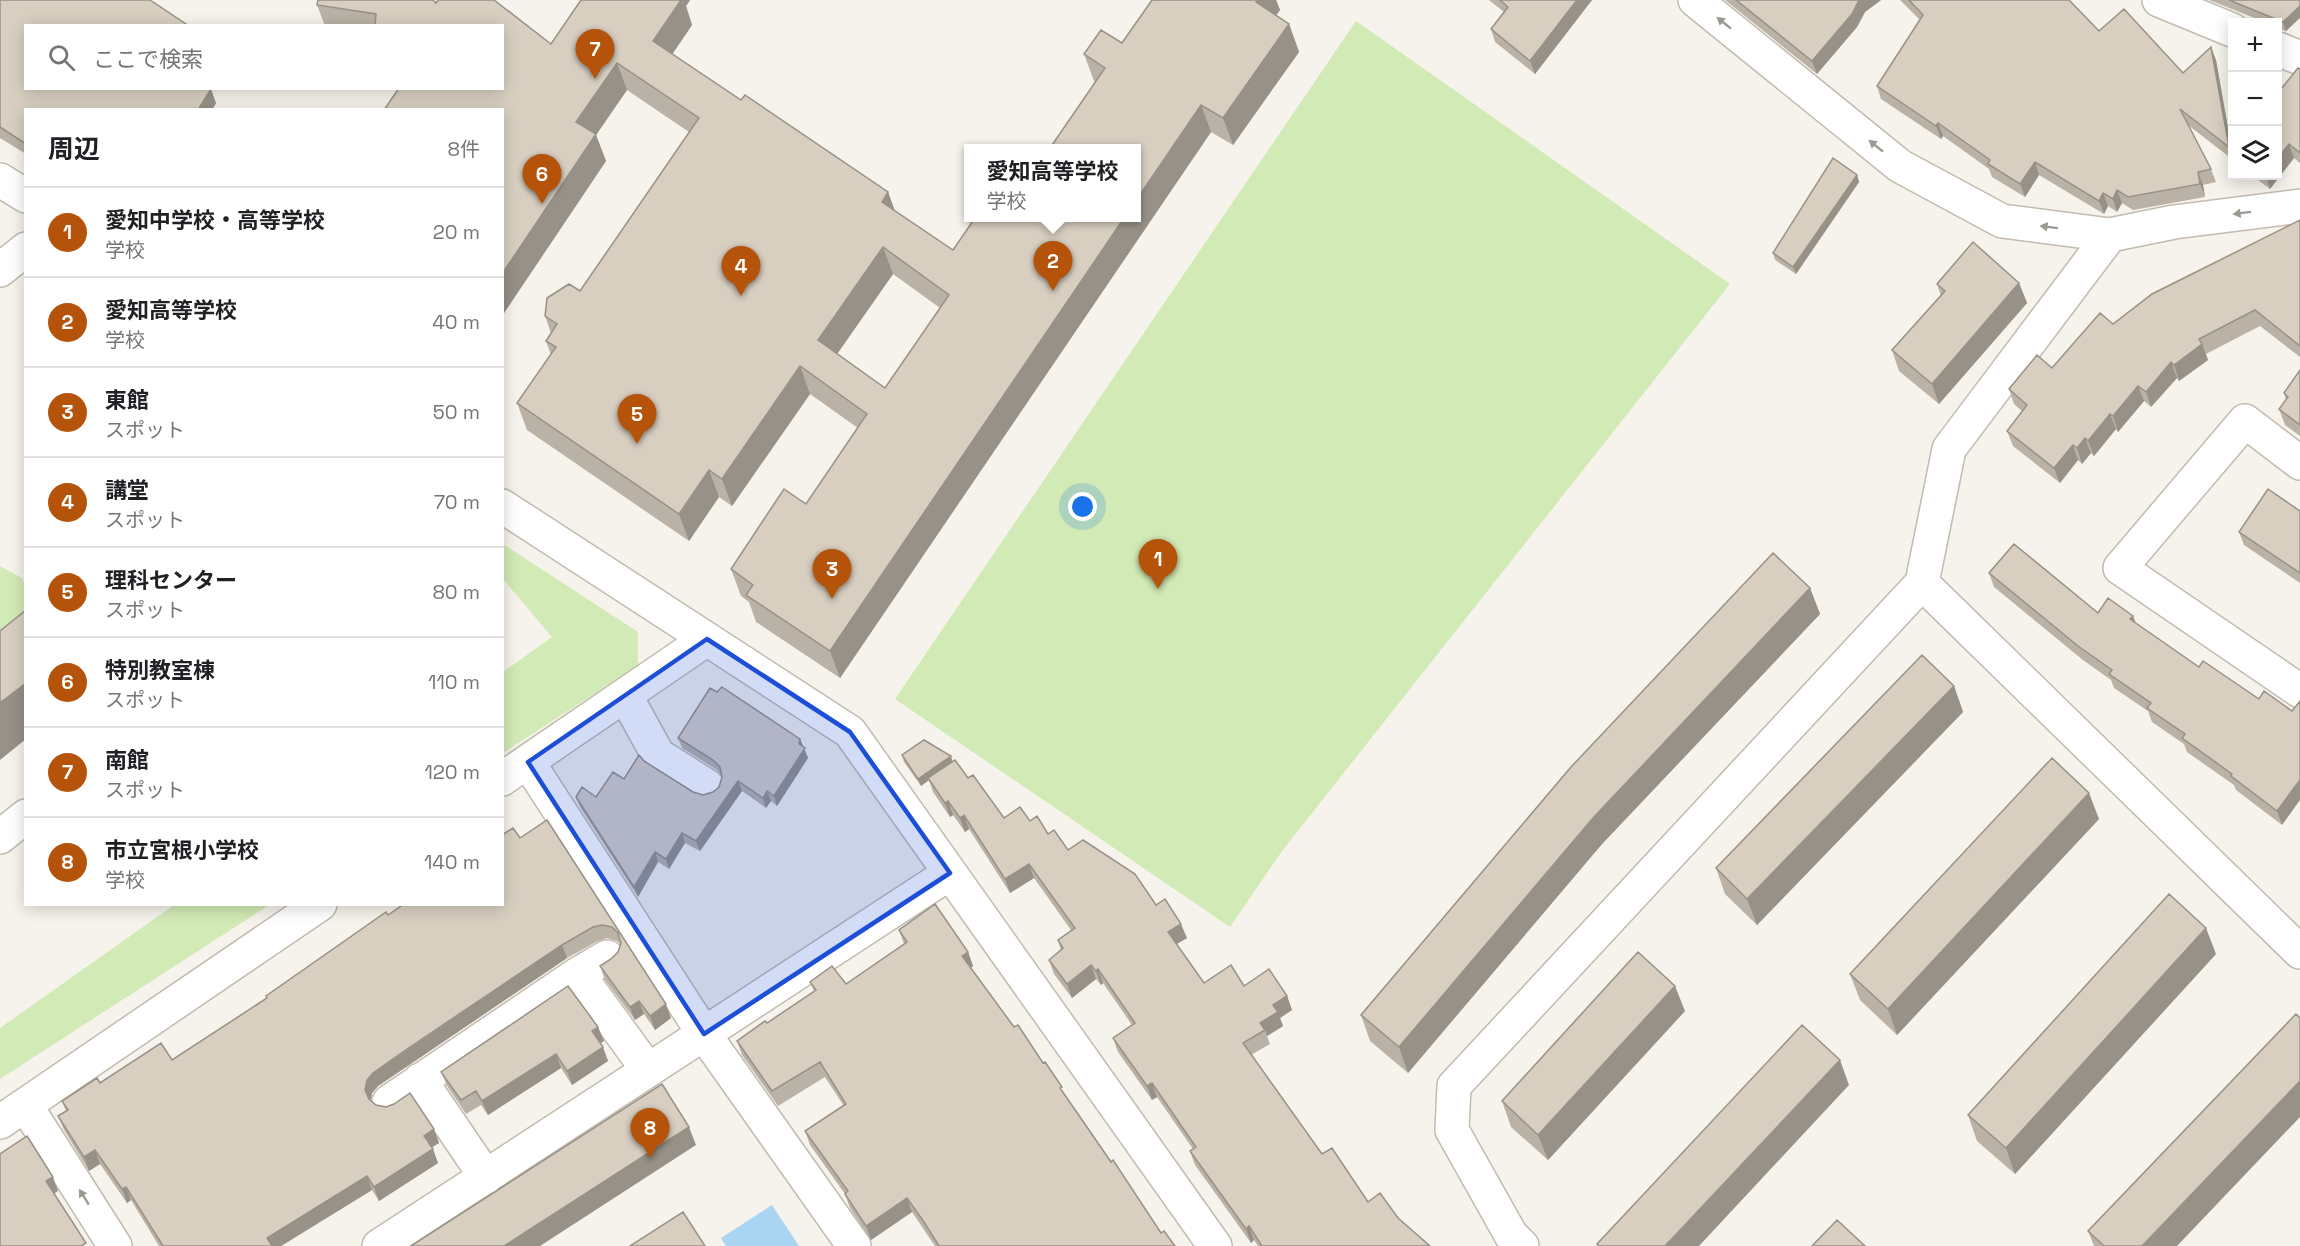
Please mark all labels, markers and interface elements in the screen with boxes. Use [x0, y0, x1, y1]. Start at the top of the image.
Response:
one-way arrow [1716, 17, 1732, 30]
map controls [2228, 18, 2282, 180]
button: + [2228, 18, 2282, 72]
search box [24, 24, 504, 90]
pin: 7 [576, 29, 614, 79]
icon: search [45, 41, 78, 74]
text: ここで検索 [93, 45, 203, 73]
button: − [2228, 72, 2282, 126]
button: layers [2228, 126, 2282, 180]
text: 周辺 [48, 132, 100, 166]
text: 8件 [448, 136, 480, 162]
one-way arrow [1868, 141, 1883, 153]
popup [964, 144, 1141, 222]
pin: 6 [522, 154, 562, 204]
text: 愛知高等学校 [986, 157, 1119, 185]
text: 学校 [986, 188, 1026, 214]
text: 愛知中学校・高等学校 [105, 206, 325, 234]
one-way arrow [2232, 208, 2251, 218]
text: 1 [63, 219, 72, 245]
text: 20 m [433, 219, 480, 245]
one-way arrow [2040, 222, 2059, 232]
text: 学校 [105, 237, 145, 263]
pin: 2 [1034, 242, 1072, 291]
pin: 4 [722, 246, 760, 296]
text: 愛知高等学校 [105, 296, 237, 324]
text: 2 [62, 309, 73, 335]
text: 40 m [432, 309, 480, 335]
text: 学校 [105, 327, 145, 353]
text: 東館 [105, 386, 149, 414]
pin: 5 [618, 394, 656, 444]
text: 3 [61, 399, 74, 425]
text: 50 m [433, 399, 480, 425]
text: スポット [105, 417, 185, 443]
text: 講堂 [105, 476, 149, 504]
text: 4 [61, 489, 74, 515]
text: 70 m [434, 489, 480, 515]
your location [1068, 492, 1097, 521]
text: スポット [105, 507, 185, 533]
pin: 1 [1138, 540, 1178, 589]
pin: 3 [812, 550, 852, 599]
text: 理科センター [105, 566, 237, 594]
text: 5 [62, 579, 74, 605]
text: 80 m [432, 579, 480, 605]
text: スポット [105, 597, 185, 623]
text: 特別教室棟 [105, 656, 215, 684]
text: 6 [61, 669, 74, 695]
text: 110 m [428, 669, 480, 695]
text: スポット [105, 687, 185, 713]
text: 南館 [105, 746, 149, 774]
text: 7 [62, 759, 73, 785]
text: 120 m [424, 759, 480, 785]
text: スポット [105, 777, 185, 803]
text: 市立宮根小学校 [105, 836, 259, 864]
text: 8 [62, 849, 74, 875]
text: 140 m [424, 849, 480, 875]
text: 学校 [105, 867, 145, 893]
pin: 8 [630, 1108, 670, 1158]
one-way arrow [78, 1189, 90, 1205]

